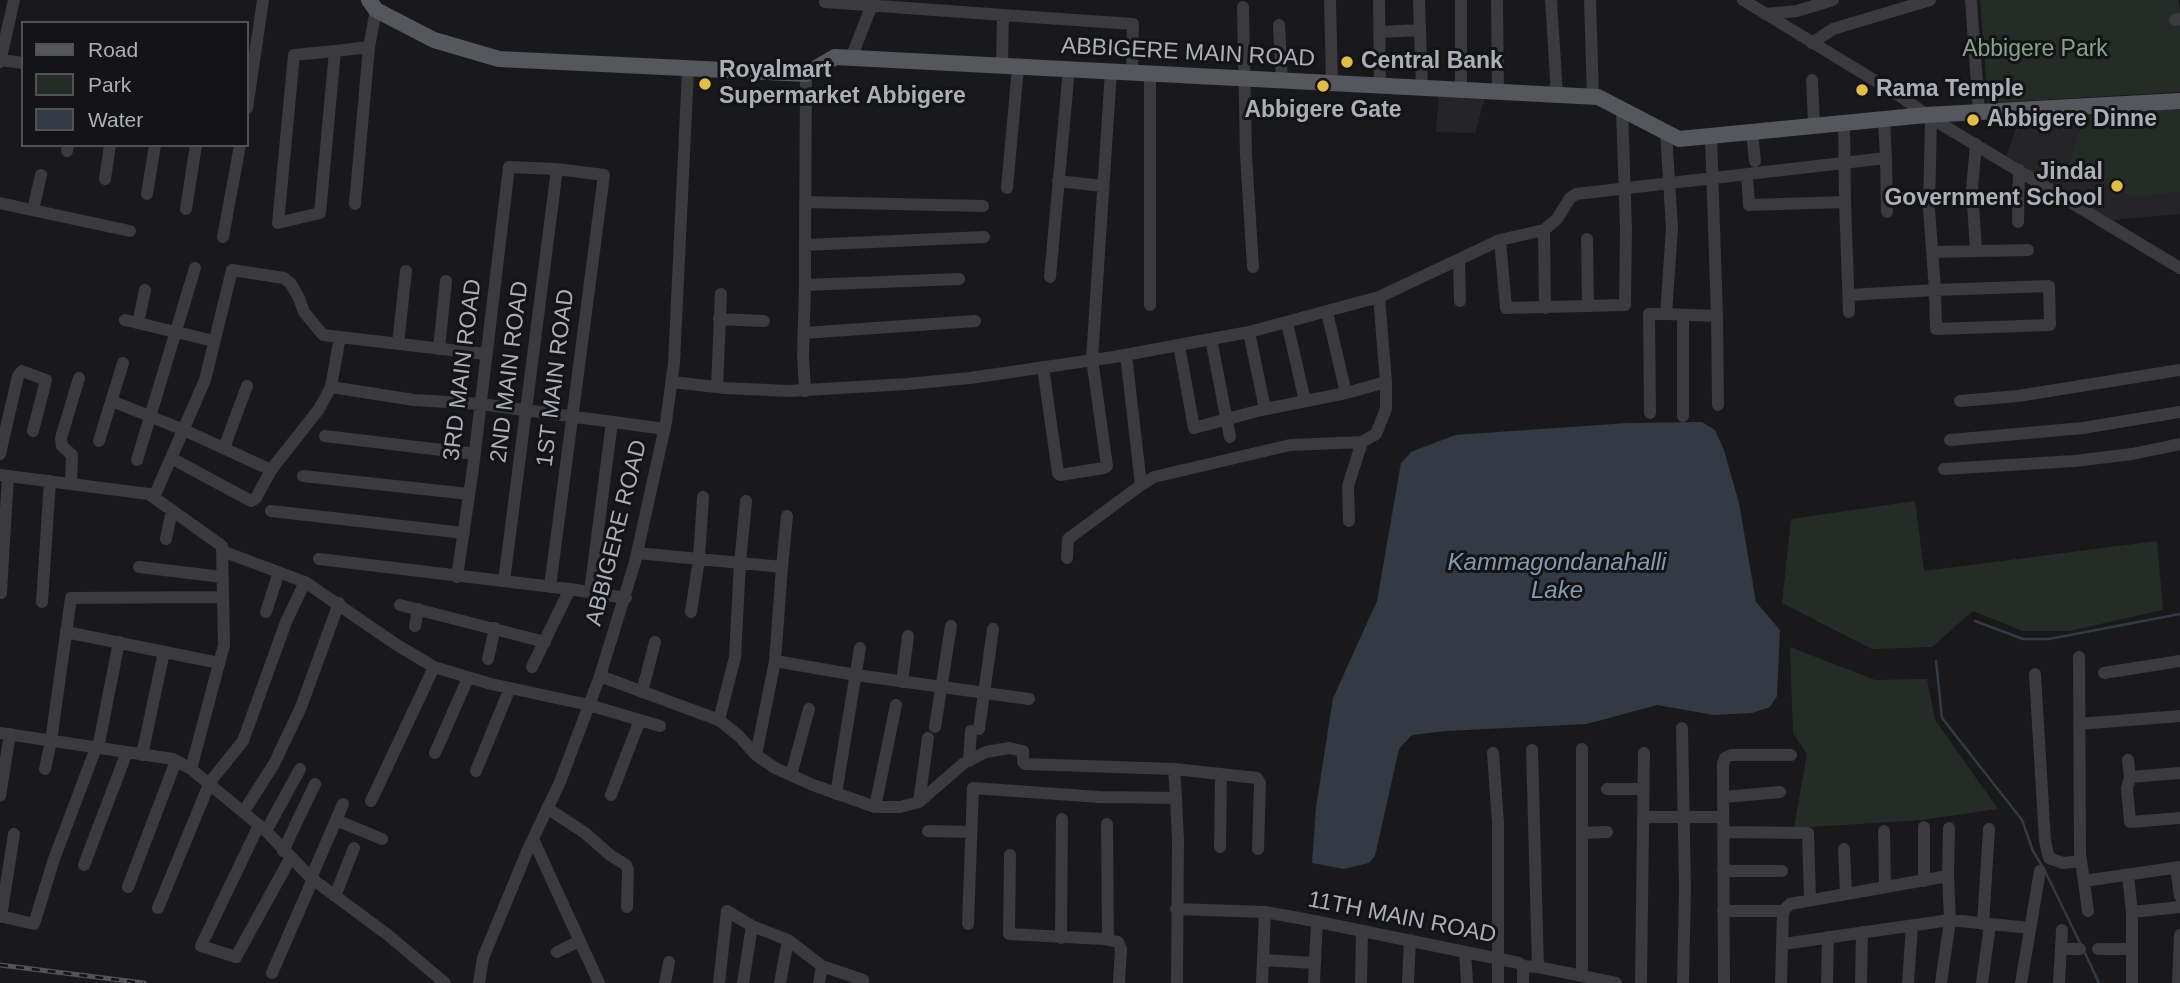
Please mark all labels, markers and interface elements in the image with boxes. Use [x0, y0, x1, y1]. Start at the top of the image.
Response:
legend [21, 21, 248, 147]
street label: ABBIGERE MAIN ROAD [1060, 33, 1316, 73]
park label: Abbigere Park [1962, 36, 2108, 64]
text: Road [88, 38, 138, 61]
place label: Central Bank [1361, 48, 1503, 76]
marker: Central Bank [1339, 54, 1355, 70]
place label: Royalmart Supermarket Abbigere [719, 57, 966, 111]
text: Park [88, 73, 131, 96]
marker: Royalmart Supermarket Abbigere [697, 76, 713, 92]
place label: Rama Temple [1876, 76, 2024, 104]
marker: Abbigere Gate [1315, 78, 1331, 94]
marker: Rama Temple [1854, 82, 1870, 98]
place label: Abbigere Gate [1244, 97, 1402, 125]
place label: Abbigere Dinne [1987, 106, 2157, 134]
text: Water [88, 108, 143, 131]
marker: Abbigere Dinne [1965, 112, 1981, 128]
place label: Jindal Government School [1884, 159, 2103, 213]
marker: Jindal Government School [2109, 178, 2125, 194]
street label: 3RD MAIN ROAD [438, 278, 488, 462]
street label: 2ND MAIN ROAD [485, 280, 535, 464]
street label: 1ST MAIN ROAD [531, 288, 581, 468]
street label: ABBIGERE ROAD [581, 437, 653, 629]
water label: Kammagondanahalli Lake [1448, 549, 1666, 605]
street label: 11TH MAIN ROAD [1305, 886, 1499, 950]

